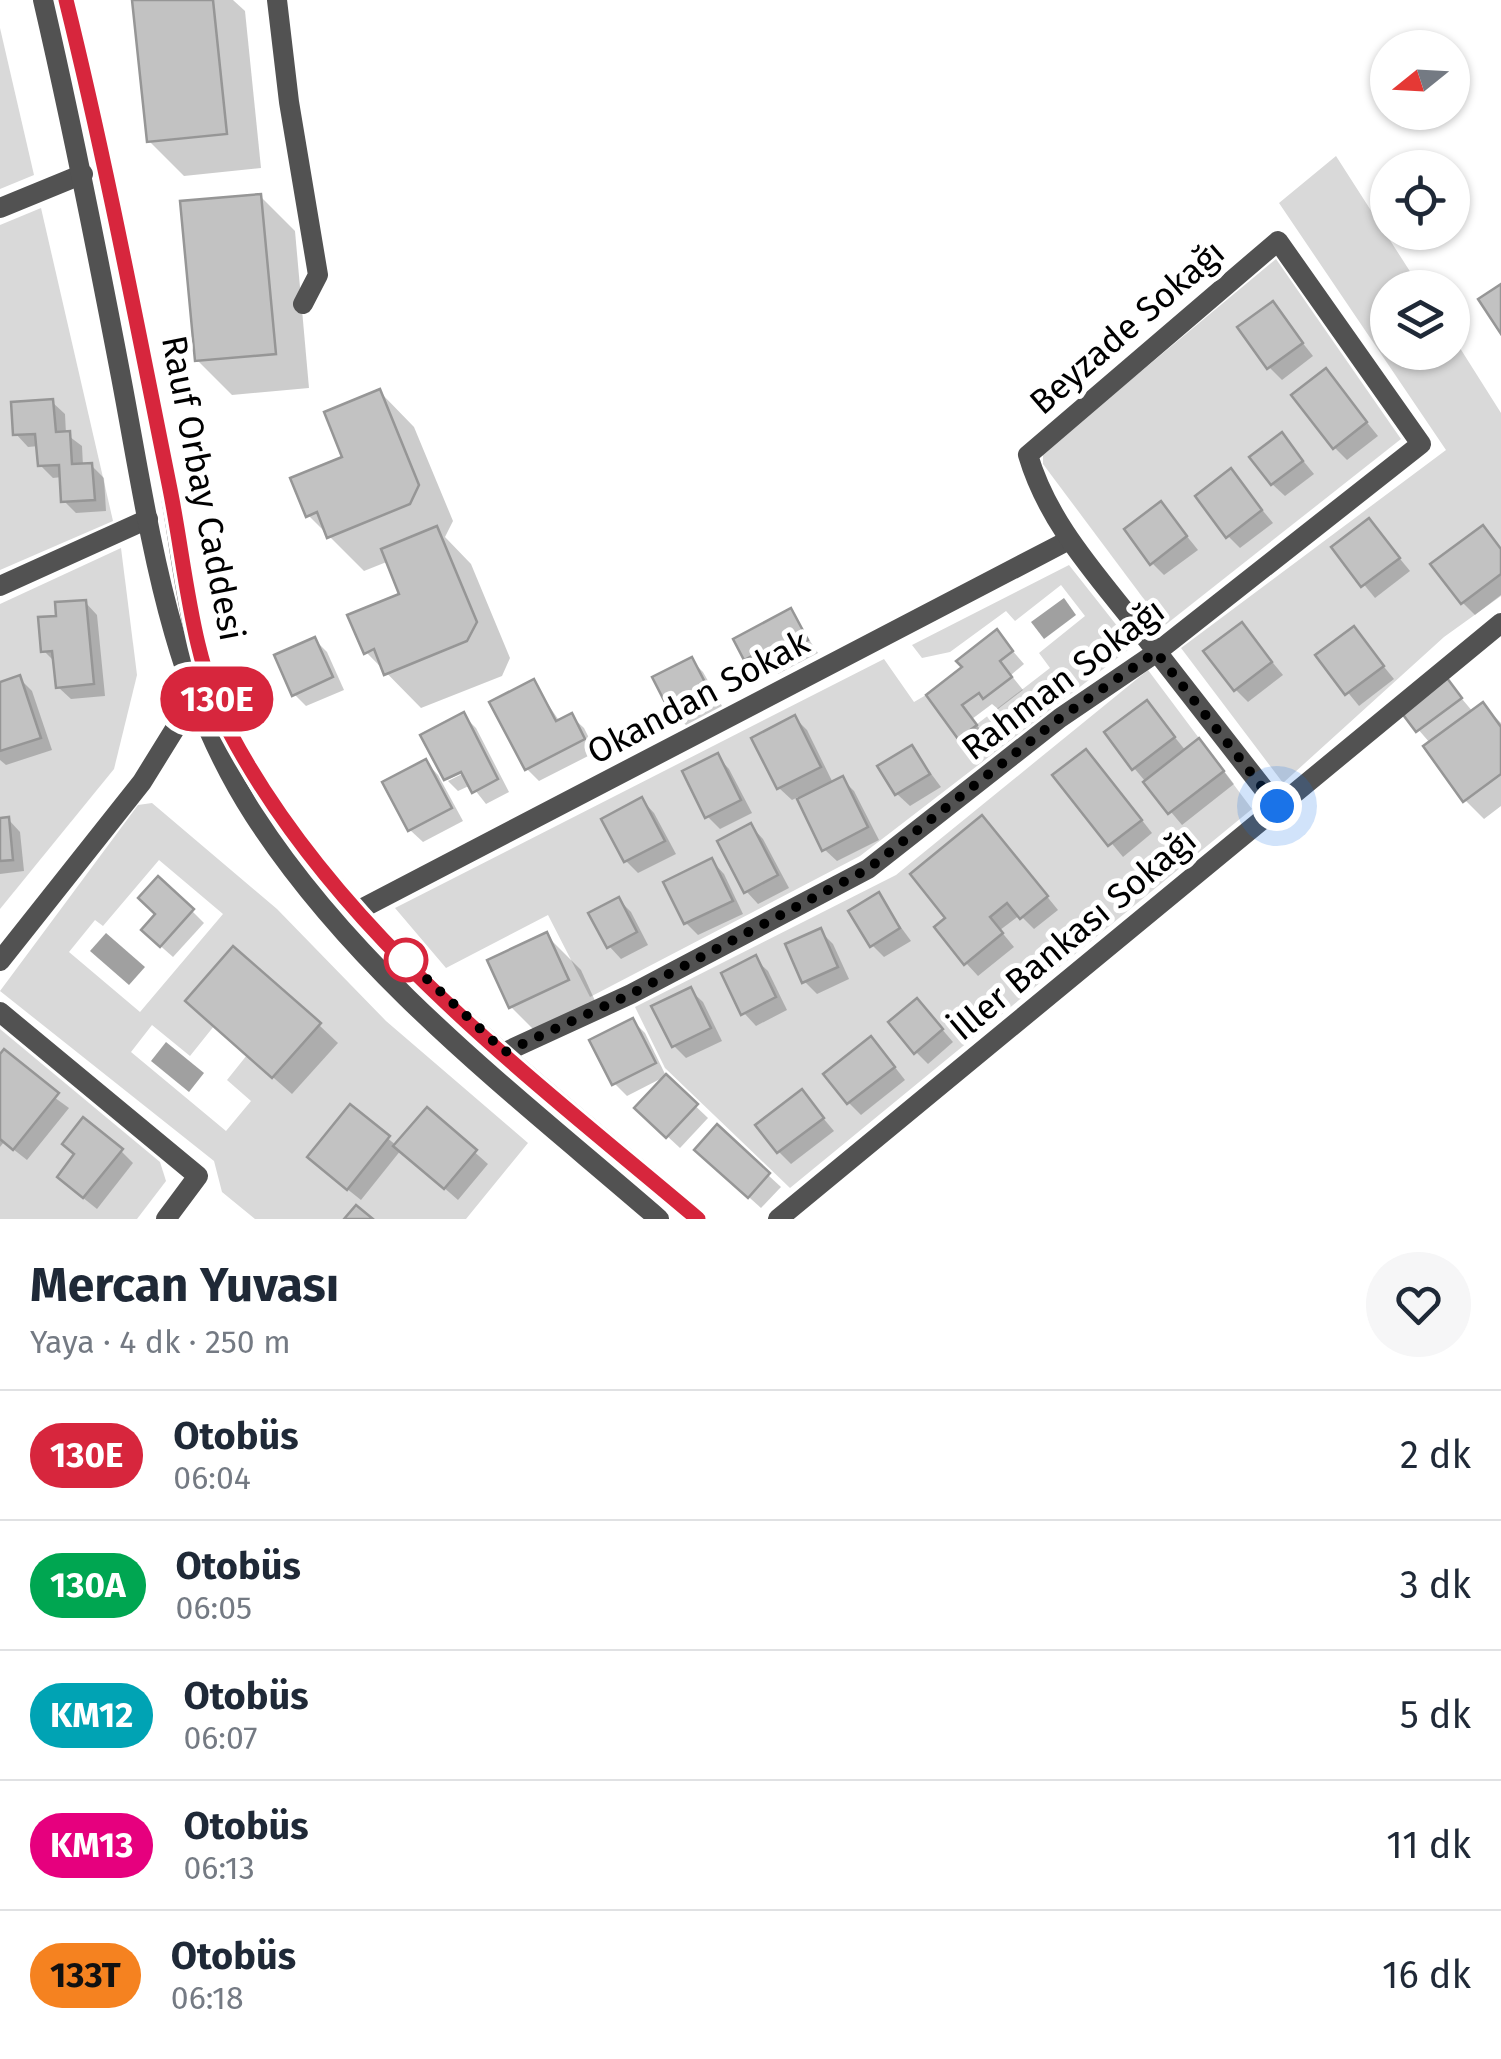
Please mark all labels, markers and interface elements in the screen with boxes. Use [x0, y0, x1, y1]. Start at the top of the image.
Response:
north arrow [1370, 30, 1470, 130]
map controls [1370, 30, 1470, 370]
button: locate [1370, 150, 1470, 250]
street label: Beyzade Sokağı [1021, 231, 1233, 423]
button: layers [1370, 270, 1470, 370]
street label: Rauf Orbay Caddesi [153, 332, 253, 644]
street label: Rahman Sokağı [953, 589, 1173, 769]
street label: Okandan Sokak [580, 621, 816, 773]
line badge: 130E [147, 666, 287, 732]
text: 130E [180, 678, 254, 720]
your location [1252, 781, 1302, 831]
street label: İller Bankası Sokağı [941, 819, 1205, 1049]
unlabelled marker [385, 939, 427, 981]
button: heart [1366, 1252, 1471, 1357]
text: Mercan Yuvası [30, 1256, 339, 1314]
text: Yaya · 4 dk · 250 m [30, 1323, 291, 1361]
text: Otobüs [173, 1413, 299, 1459]
text: 2 dk [1400, 1432, 1471, 1478]
text: 130E [50, 1434, 123, 1476]
text: 06:04 [173, 1459, 251, 1497]
text: Otobüs [176, 1543, 301, 1589]
text: 3 dk [1400, 1562, 1471, 1608]
text: 130A [50, 1564, 126, 1606]
text: 06:05 [176, 1589, 252, 1627]
text: Otobüs [183, 1673, 309, 1719]
text: 5 dk [1400, 1692, 1471, 1738]
text: KM12 [50, 1694, 133, 1736]
text: 06:07 [183, 1719, 257, 1757]
text: Otobüs [183, 1803, 309, 1849]
text: 11 dk [1386, 1822, 1471, 1868]
text: KM13 [50, 1824, 133, 1866]
text: 06:13 [183, 1849, 255, 1887]
text: Otobüs [171, 1933, 296, 1979]
text: 16 dk [1382, 1952, 1471, 1998]
text: 133T [50, 1954, 121, 1996]
text: 06:18 [171, 1979, 244, 2017]

